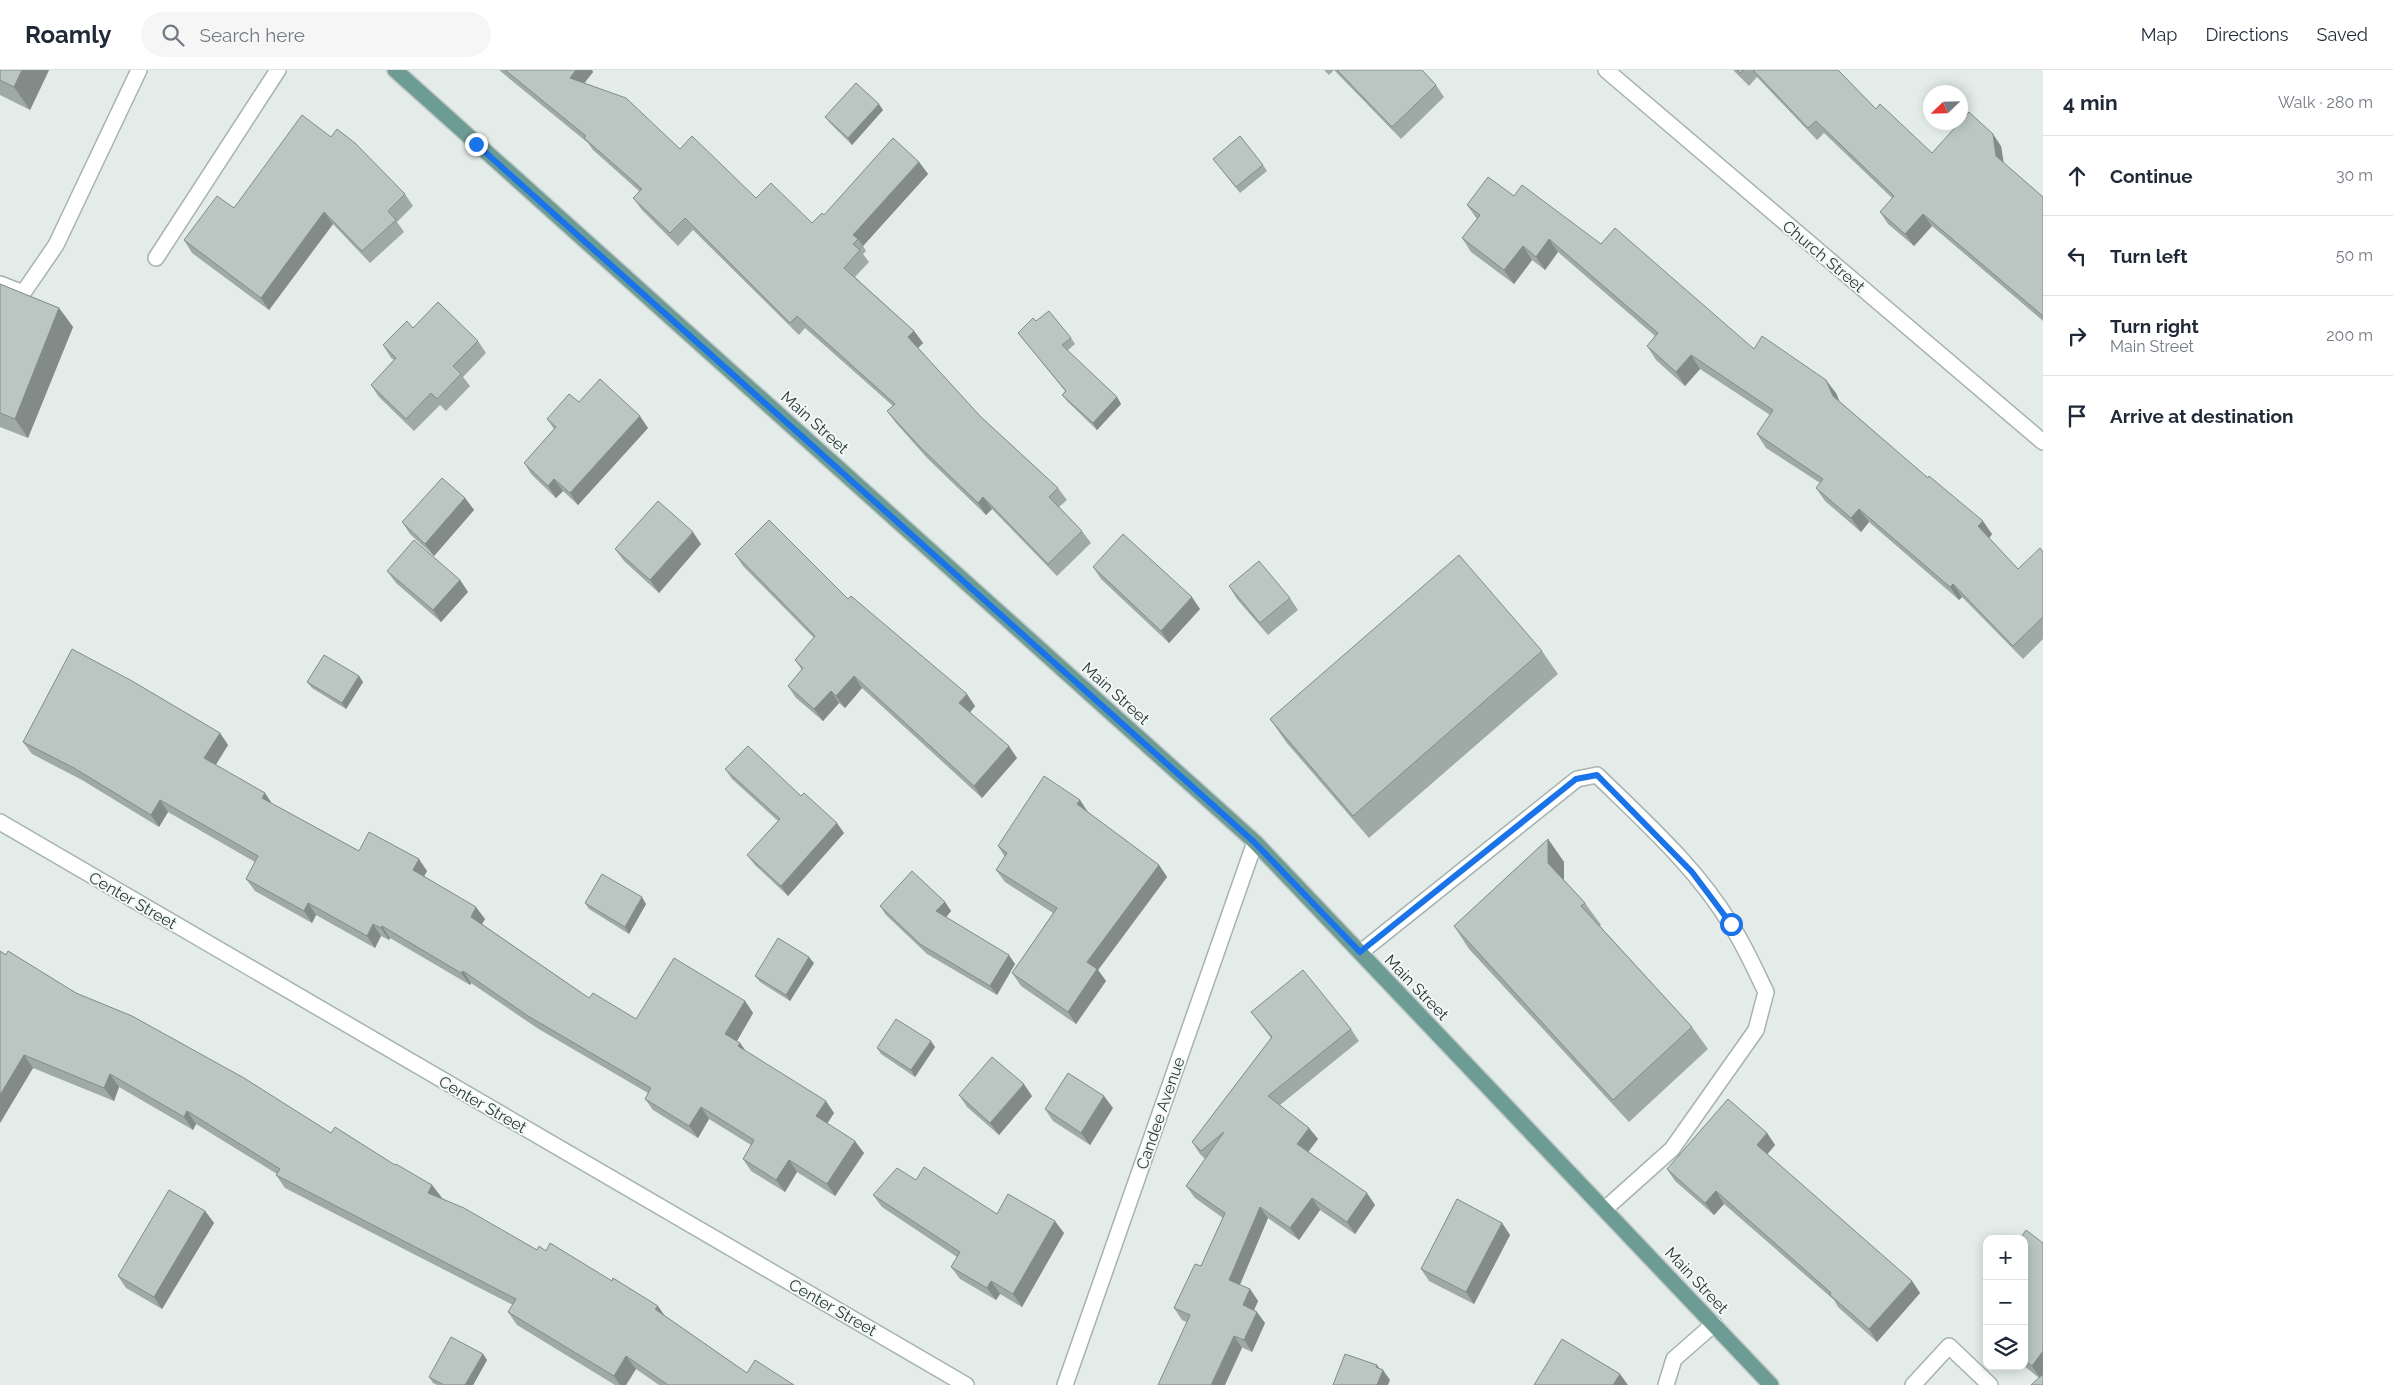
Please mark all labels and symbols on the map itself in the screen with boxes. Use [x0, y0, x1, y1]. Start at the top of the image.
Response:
north arrow [1923, 85, 1968, 130]
route end [465, 133, 488, 156]
street label: Church Street [1779, 216, 1869, 297]
street label: Main Street [777, 387, 853, 458]
street label: Main Street [1078, 658, 1154, 729]
street label: Center Street [86, 868, 180, 933]
route start [1720, 913, 1743, 936]
street label: Main Street [1381, 951, 1453, 1025]
street label: Candee Avenue [1132, 1055, 1189, 1172]
street label: Center Street [436, 1072, 530, 1137]
street label: Main Street [1661, 1243, 1733, 1318]
street label: Center Street [786, 1275, 880, 1340]

